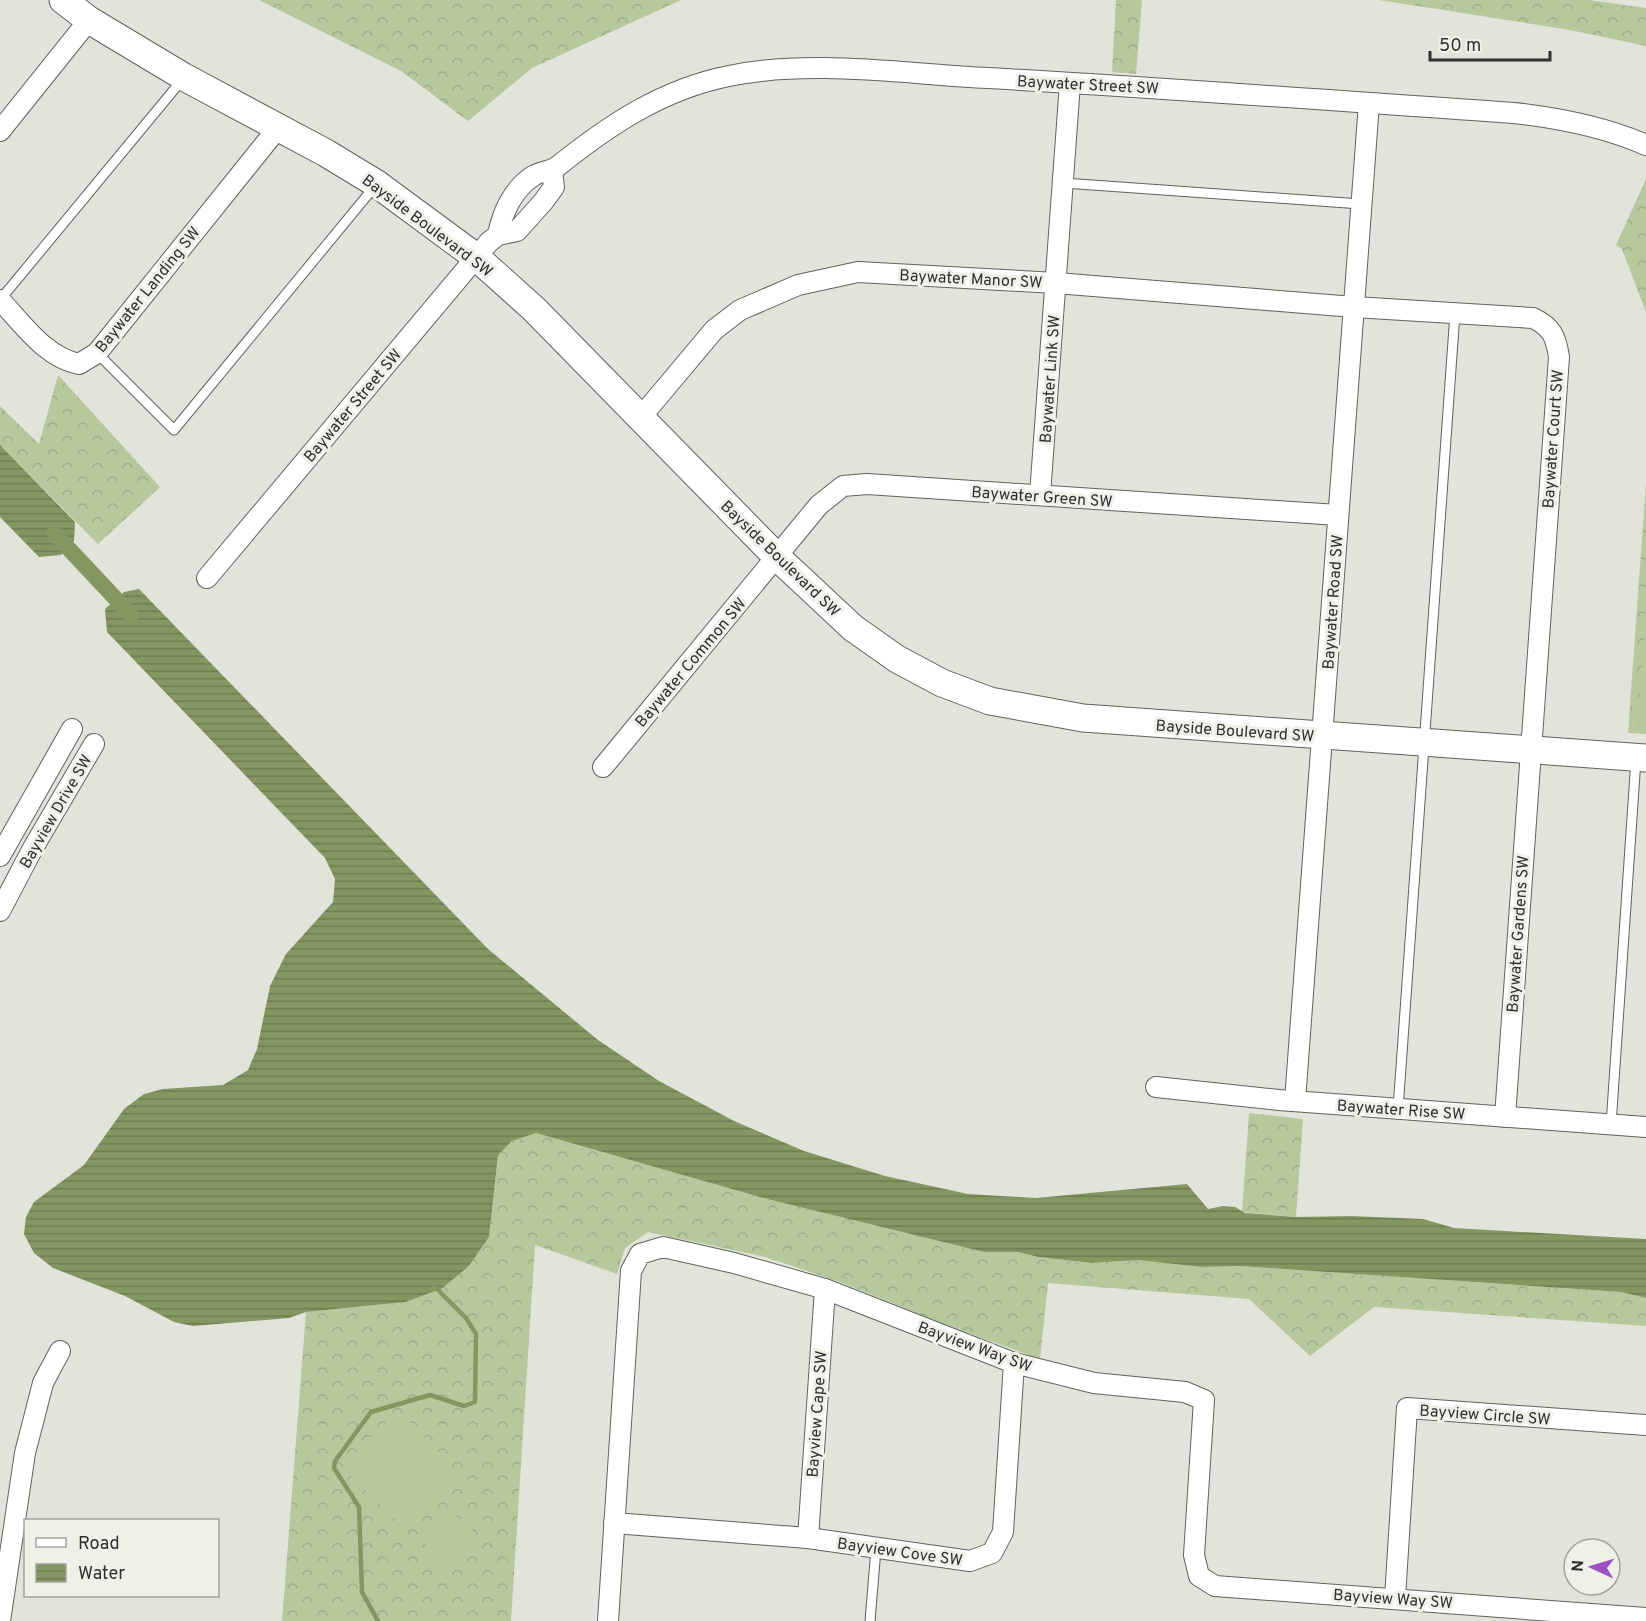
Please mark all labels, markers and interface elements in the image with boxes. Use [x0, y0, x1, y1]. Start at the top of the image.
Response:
scale bar [1430, 24, 1550, 62]
text: 50 m [1439, 35, 1481, 58]
street label: Baywater Street SW [1016, 72, 1159, 100]
street label: Bayside Boulevard SW [357, 171, 496, 282]
street label: Baywater Landing SW [92, 223, 205, 357]
street label: Baywater Manor SW [899, 266, 1043, 294]
street label: Baywater Link SW [1037, 314, 1065, 444]
street label: Baywater Street SW [300, 345, 407, 467]
street label: Baywater Court SW [1539, 369, 1569, 509]
street label: Baywater Green SW [971, 483, 1113, 513]
street label: Bayside Boulevard SW [715, 497, 844, 622]
street label: Baywater Road SW [1319, 534, 1349, 670]
street label: Baywater Common SW [632, 595, 751, 732]
street label: Bayside Boulevard SW [1155, 716, 1315, 748]
street label: Bayview Drive SW [16, 751, 97, 873]
street label: Baywater Gardens SW [1504, 855, 1534, 1014]
street label: Baywater Rise SW [1336, 1097, 1466, 1125]
street label: Bayview Way SW [915, 1318, 1034, 1378]
street label: Bayview Cape SW [804, 1350, 832, 1478]
street label: Bayview Circle SW [1419, 1401, 1551, 1431]
legend [24, 1519, 219, 1597]
text: Road [78, 1533, 120, 1556]
street label: Bayview Cove SW [836, 1534, 964, 1572]
north arrow [1562, 1537, 1622, 1597]
text: N [1569, 1560, 1589, 1573]
text: Water [78, 1563, 125, 1586]
street label: Bayview Way SW [1332, 1586, 1453, 1614]

